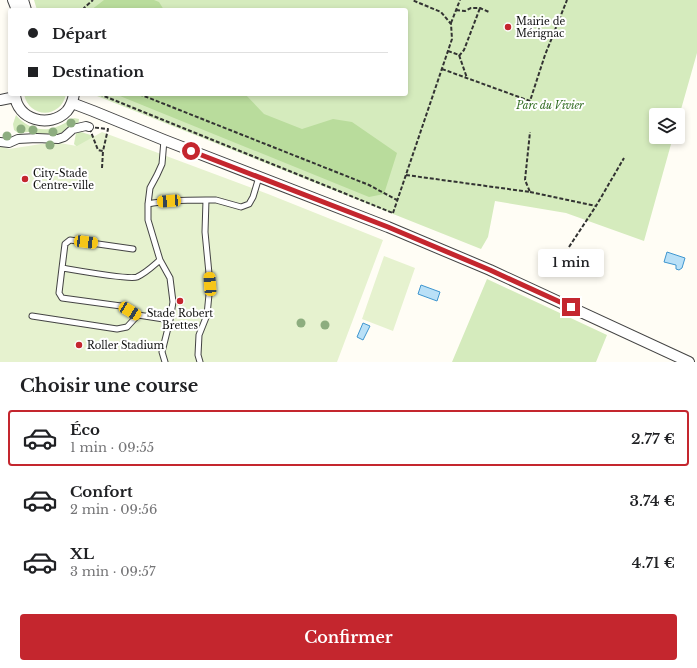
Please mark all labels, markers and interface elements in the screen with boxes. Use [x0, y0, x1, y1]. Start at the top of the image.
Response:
place label: Mairie de Mérignac [516, 15, 565, 40]
marker: Mairie de Mérignac [503, 22, 513, 32]
text: Départ [52, 24, 107, 43]
text: Destination [52, 62, 144, 81]
park label: Parc du Vivier [515, 99, 584, 112]
map controls [649, 108, 685, 144]
button: layers [649, 108, 685, 144]
route start [182, 142, 200, 160]
place label: City-Stade Centre-ville [33, 167, 94, 192]
marker: City-Stade Centre-ville [20, 174, 30, 184]
car [157, 194, 181, 208]
car [73, 235, 99, 249]
callout: 1 min [538, 249, 604, 277]
text: 1 min [552, 254, 590, 271]
car [203, 272, 217, 296]
marker: Stade Robert Brettes [175, 296, 185, 306]
route end [562, 298, 580, 316]
car [117, 300, 143, 322]
place label: Stade Robert Brettes [147, 307, 213, 332]
place label: Roller Stadium [87, 339, 165, 352]
marker: Roller Stadium [74, 340, 84, 350]
text: Choisir une course [20, 375, 198, 397]
icon: car [22, 420, 58, 456]
text: Éco [70, 420, 100, 439]
text: 2.77 € [631, 429, 675, 448]
text: 1 min · 09:55 [70, 439, 154, 456]
icon: car [22, 482, 58, 518]
text: Confort [70, 482, 133, 501]
text: 3.74 € [630, 491, 675, 510]
text: 2 min · 09:56 [70, 501, 157, 518]
icon: car [22, 544, 58, 580]
text: XL [70, 544, 94, 563]
text: 4.71 € [632, 553, 675, 572]
text: 3 min · 09:57 [70, 563, 156, 580]
button: Confirmer [20, 614, 677, 660]

